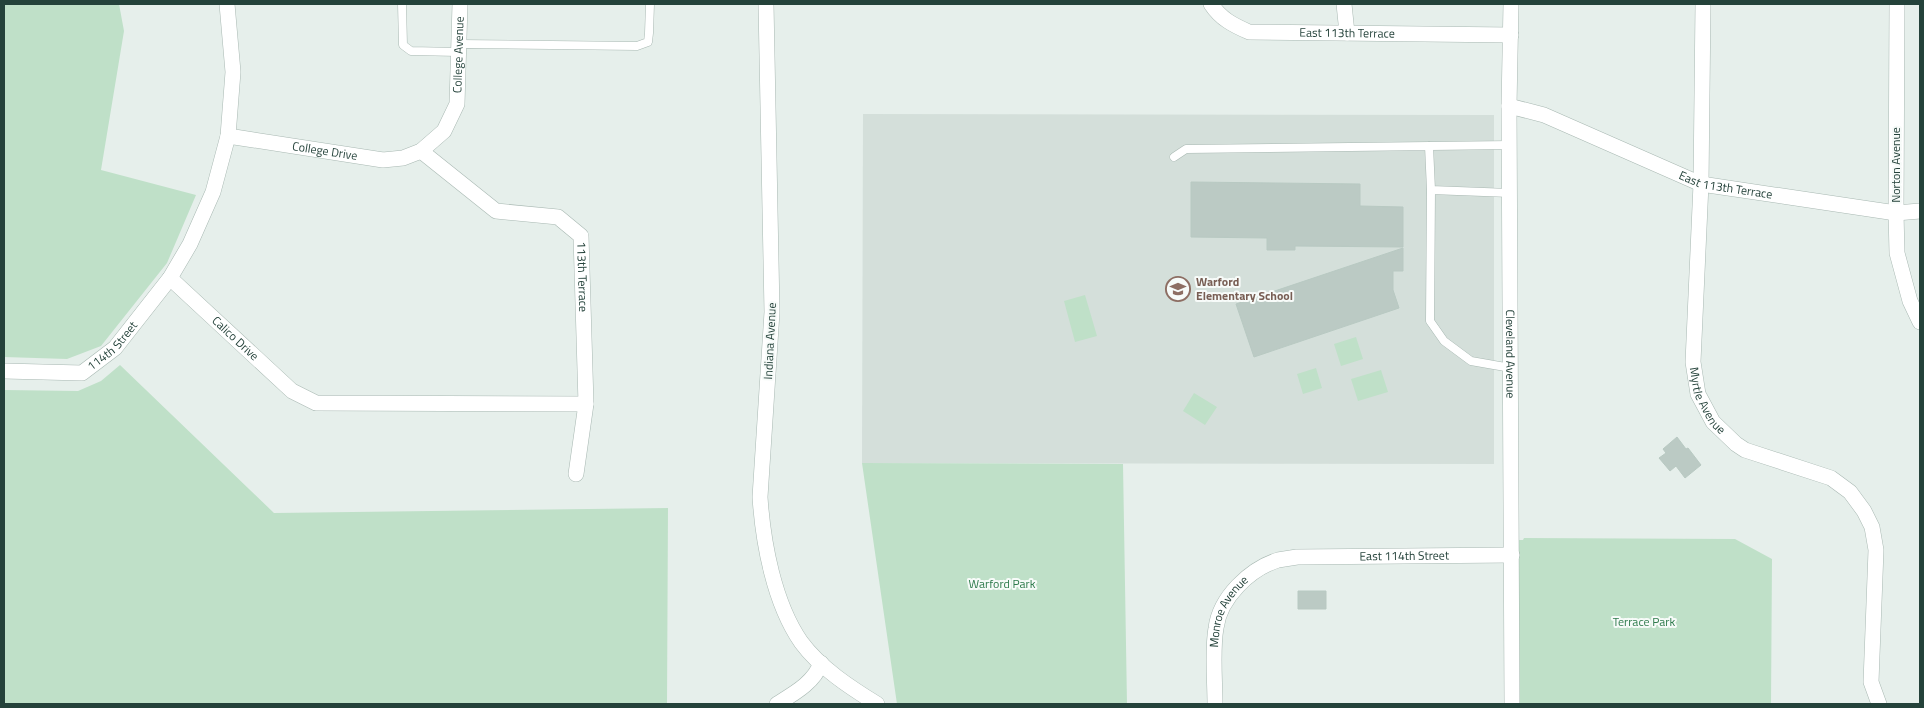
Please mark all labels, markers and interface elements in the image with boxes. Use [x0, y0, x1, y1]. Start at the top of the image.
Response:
street label: College Avenue [447, 16, 469, 93]
street label: East 113th Terrace [1299, 23, 1395, 43]
street label: Norton Avenue [1886, 127, 1905, 203]
street label: College Drive [291, 136, 359, 165]
street label: East 113th Terrace [1676, 165, 1774, 204]
street label: 113th Terrace [572, 241, 593, 312]
place label: Warford Elementary School [1196, 272, 1293, 305]
school or university icon: Warford Elementary School [1165, 276, 1191, 302]
street label: Indiana Avenue [758, 302, 781, 380]
street label: Cleveland Avenue [1501, 310, 1520, 398]
street label: Calico Drive [208, 311, 264, 365]
street label: 114th Street [83, 316, 142, 375]
street label: Myrtle Avenue [1685, 366, 1730, 438]
street label: East 114th Street [1359, 546, 1450, 565]
street label: Monroe Avenue [1204, 571, 1252, 648]
park label: Warford Park [969, 574, 1036, 593]
park label: Terrace Park [1613, 612, 1675, 631]

